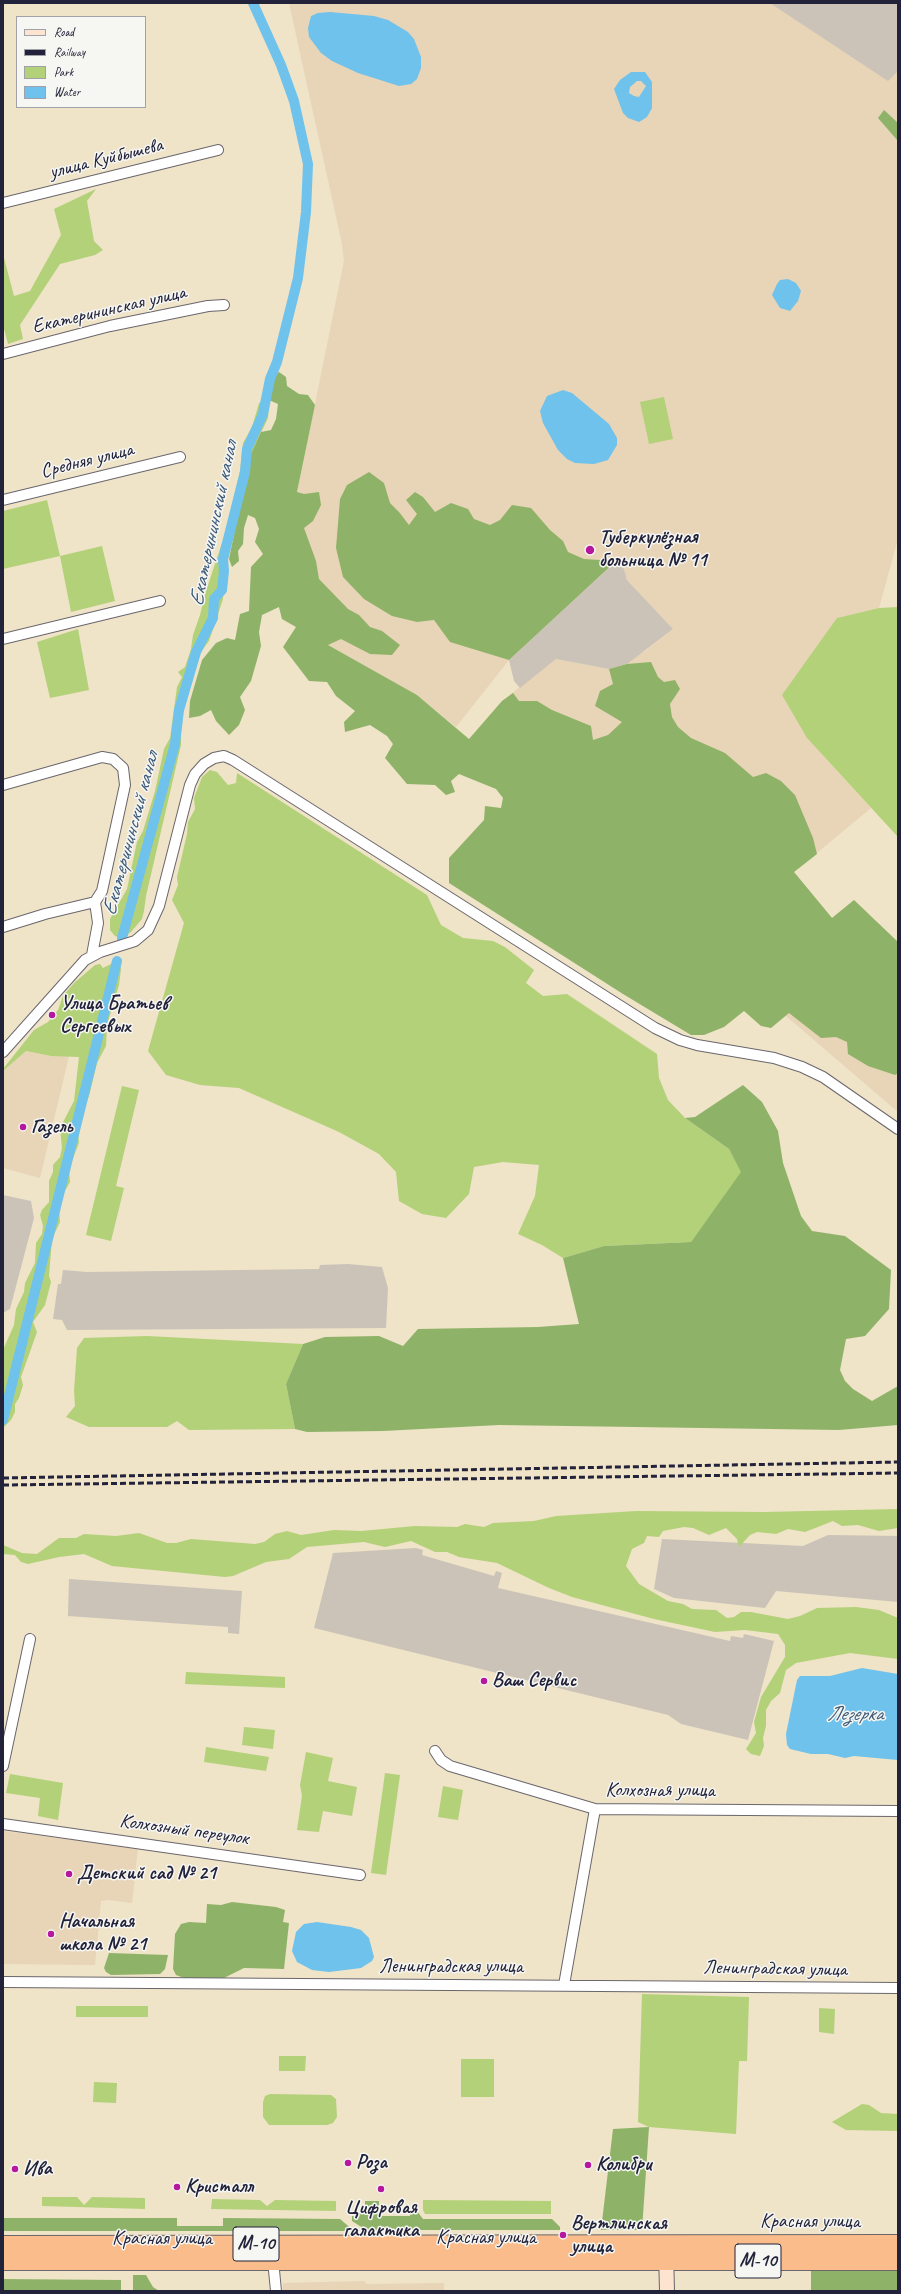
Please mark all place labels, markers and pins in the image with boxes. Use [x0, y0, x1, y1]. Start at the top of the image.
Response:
place label: Туберкулёзная больница № 11 [599, 526, 707, 573]
marker: Туберкулёзная больница № 11 [584, 544, 596, 556]
place label: Улица Братьев Сергеевых [60, 992, 168, 1039]
marker: Улица Братьев Сергеевых [47, 1010, 57, 1020]
place label: Газель [31, 1115, 73, 1139]
marker: Газель [18, 1122, 28, 1132]
place label: Ваш Сервис [492, 1669, 576, 1693]
marker: Ваш Сервис [479, 1676, 489, 1686]
place label: Детский сад № 21 [77, 1862, 216, 1886]
marker: Детский сад № 21 [64, 1869, 74, 1879]
place label: Начальная школа № 21 [59, 1910, 146, 1957]
marker: Начальная школа № 21 [46, 1929, 56, 1939]
place label: Роза [356, 2151, 387, 2175]
place label: Колибри [596, 2153, 652, 2177]
place label: Ива [23, 2157, 52, 2181]
marker: Роза [343, 2158, 353, 2168]
marker: Колибри [583, 2160, 593, 2170]
marker: Ива [10, 2164, 20, 2174]
place label: Кристалл [185, 2175, 253, 2199]
marker: Кристалл [172, 2182, 182, 2192]
marker: Цифровая галактика [376, 2184, 386, 2194]
place label: Цифровая галактика [343, 2196, 419, 2243]
place label: Вертлинская улица [571, 2212, 667, 2259]
marker: Вертлинская улица [558, 2230, 568, 2240]

